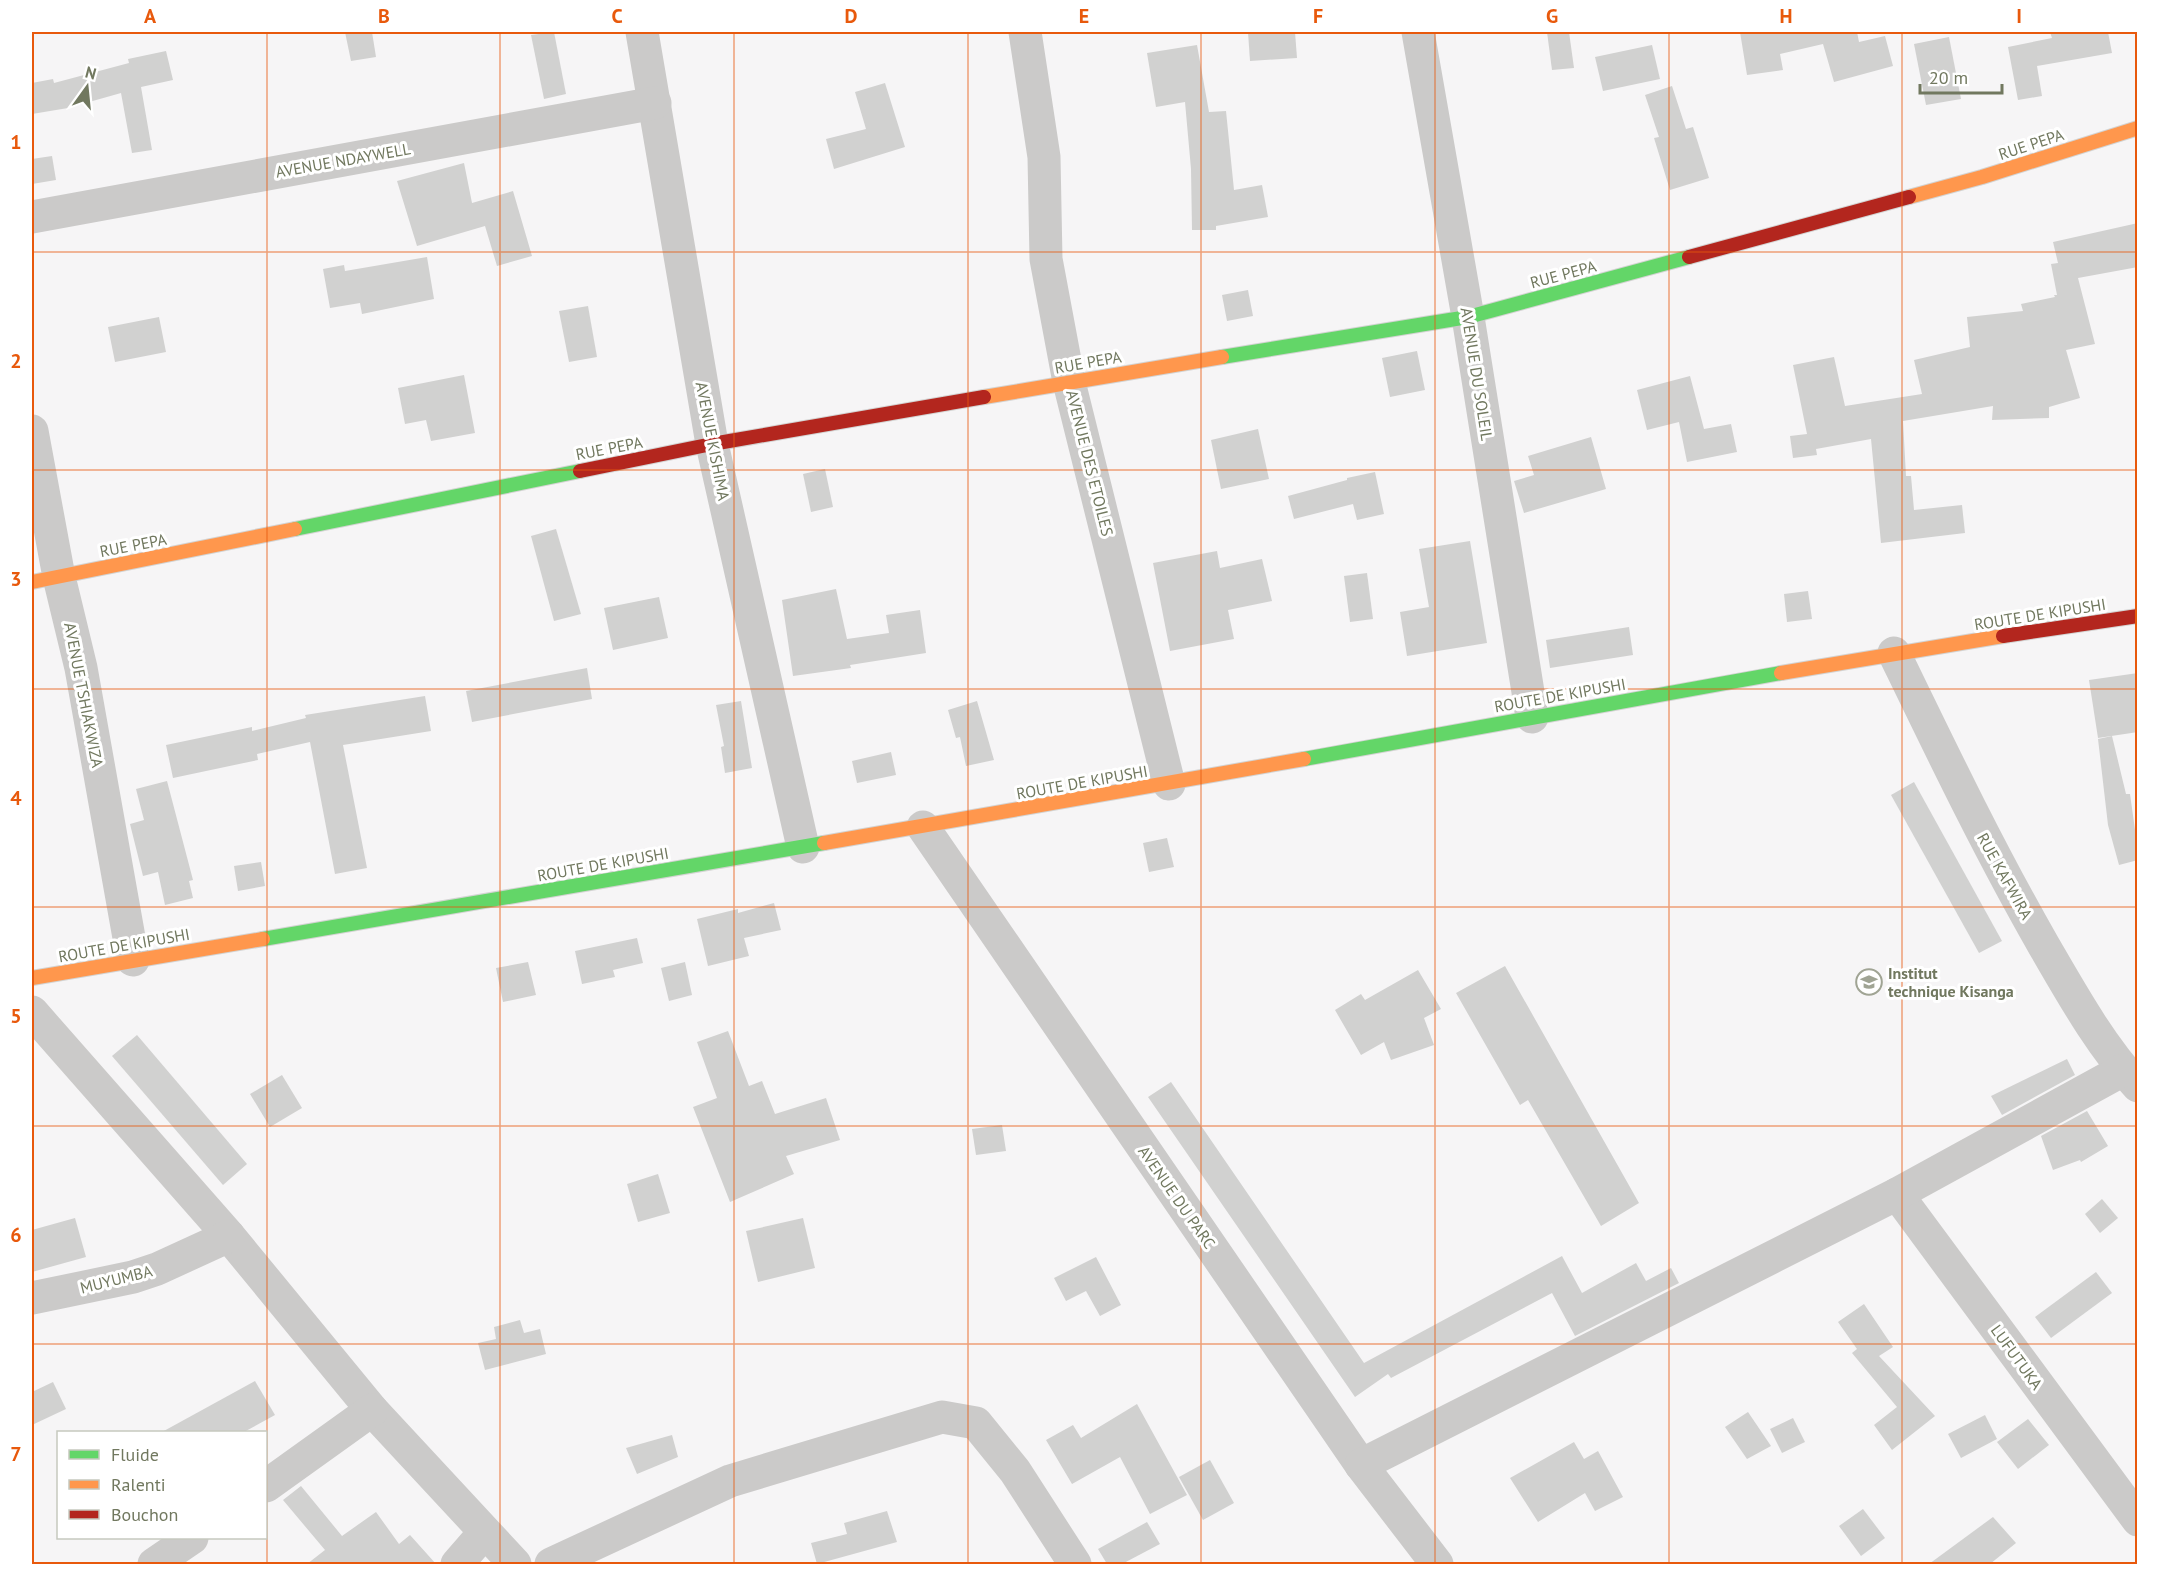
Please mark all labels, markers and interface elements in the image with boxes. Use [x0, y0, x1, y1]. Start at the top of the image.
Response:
text: A [144, 3, 157, 29]
text: B [378, 3, 390, 29]
text: C [611, 3, 623, 29]
text: D [845, 3, 858, 29]
text: E [1079, 3, 1089, 29]
text: F [1313, 3, 1323, 29]
text: G [1546, 3, 1558, 29]
text: H [1779, 3, 1793, 29]
text: I [2016, 3, 2022, 29]
north arrow [57, 57, 117, 117]
scale bar [1920, 57, 2002, 95]
text: N [83, 61, 99, 84]
text: 20 m [1929, 66, 1968, 89]
street label: RUE PEPA [1996, 124, 2067, 164]
text: 1 [10, 129, 22, 155]
street label: AVENUE NDAYWELL [274, 138, 412, 182]
street label: RUE PEPA [1528, 255, 1599, 292]
street label: AVENUE DU SOLEIL [1457, 306, 1497, 442]
street label: RUE PEPA [1053, 346, 1124, 378]
text: 2 [10, 348, 22, 374]
street label: AVENUE KISHIMA [692, 380, 734, 503]
street label: AVENUE DES ETOILES [1062, 388, 1118, 538]
street label: RUE PEPA [574, 432, 645, 464]
street label: RUE PEPA [98, 529, 169, 561]
text: 3 [10, 566, 22, 592]
street label: ROUTE DE KIPUSHI [1973, 594, 2107, 634]
street label: AVENUE TSHIAKWIZA [60, 621, 108, 770]
street label: ROUTE DE KIPUSHI [1493, 674, 1627, 716]
street label: ROUTE DE KIPUSHI [1015, 761, 1149, 803]
text: 4 [10, 785, 22, 811]
street label: RUE KAFWIRA [1973, 829, 2037, 923]
street label: ROUTE DE KIPUSHI [536, 843, 670, 885]
street label: ROUTE DE KIPUSHI [57, 924, 191, 966]
place label: Institut technique Kisanga [1888, 963, 2014, 1001]
school or university icon: Institut technique Kisanga [1854, 967, 1884, 997]
text: 5 [10, 1003, 22, 1029]
street label: AVENUE DU PARC [1134, 1142, 1220, 1252]
text: 6 [10, 1222, 22, 1248]
street label: MUYUMBA [78, 1260, 155, 1298]
street label: LUFUTUKA [1987, 1321, 2048, 1394]
legend [57, 1431, 267, 1539]
text: 7 [10, 1441, 22, 1467]
text: Fluide [111, 1443, 159, 1466]
text: Ralenti [111, 1473, 166, 1496]
text: Bouchon [111, 1503, 178, 1526]

